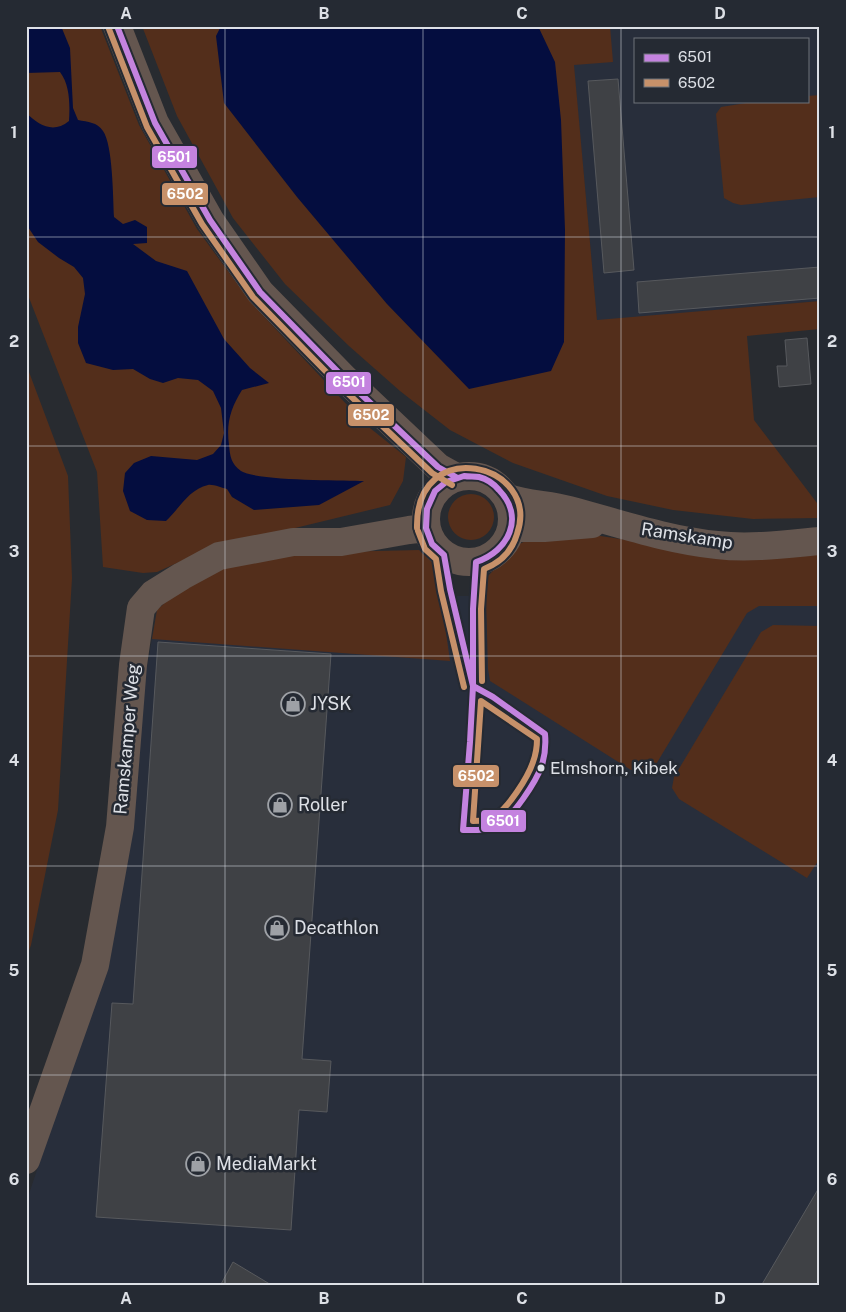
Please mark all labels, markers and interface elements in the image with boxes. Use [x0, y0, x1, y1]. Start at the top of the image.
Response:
text: A [120, 4, 132, 23]
text: B [319, 4, 330, 23]
text: C [516, 4, 528, 23]
text: D [714, 4, 726, 23]
legend [634, 38, 808, 102]
text: 6501 [678, 48, 712, 65]
text: 6502 [678, 74, 715, 91]
text: 1 [11, 123, 17, 142]
text: 1 [829, 123, 835, 142]
line badge: 6501 [151, 145, 198, 169]
text: 6501 [157, 149, 191, 165]
line badge: 6502 [161, 182, 209, 206]
text: 6502 [167, 186, 203, 202]
text: 2 [9, 332, 19, 351]
text: 2 [827, 332, 837, 351]
line badge: 6501 [325, 371, 372, 395]
text: 6501 [332, 374, 366, 390]
line badge: 6502 [347, 403, 395, 427]
text: 6502 [353, 407, 389, 423]
street label: Ramskamp [640, 518, 734, 553]
text: 3 [9, 542, 19, 561]
text: 3 [827, 542, 837, 561]
street label: Ramskamper Weg [109, 663, 144, 815]
shop icon: JYSK [280, 691, 306, 717]
place label: JYSK [310, 693, 351, 714]
text: 4 [9, 751, 20, 770]
text: 4 [827, 751, 838, 770]
place label: Elmshorn, Kibek [550, 758, 678, 778]
marker: Elmshorn, Kibek [536, 763, 546, 773]
line badge: 6502 [452, 764, 500, 788]
text: 6502 [458, 768, 494, 784]
shop icon: Roller [267, 792, 293, 818]
place label: Roller [298, 794, 347, 815]
line badge: 6501 [480, 809, 527, 833]
text: 6501 [486, 813, 520, 829]
shop icon: Decathlon [264, 915, 290, 941]
place label: Decathlon [294, 917, 379, 938]
text: 5 [9, 961, 20, 980]
text: 5 [827, 961, 838, 980]
shop icon: MediaMarkt [185, 1151, 211, 1177]
place label: MediaMarkt [216, 1153, 317, 1174]
text: 6 [9, 1170, 19, 1189]
text: 6 [827, 1170, 837, 1189]
text: A [120, 1289, 132, 1308]
text: B [319, 1289, 330, 1308]
text: C [516, 1289, 528, 1308]
text: D [714, 1289, 726, 1308]

